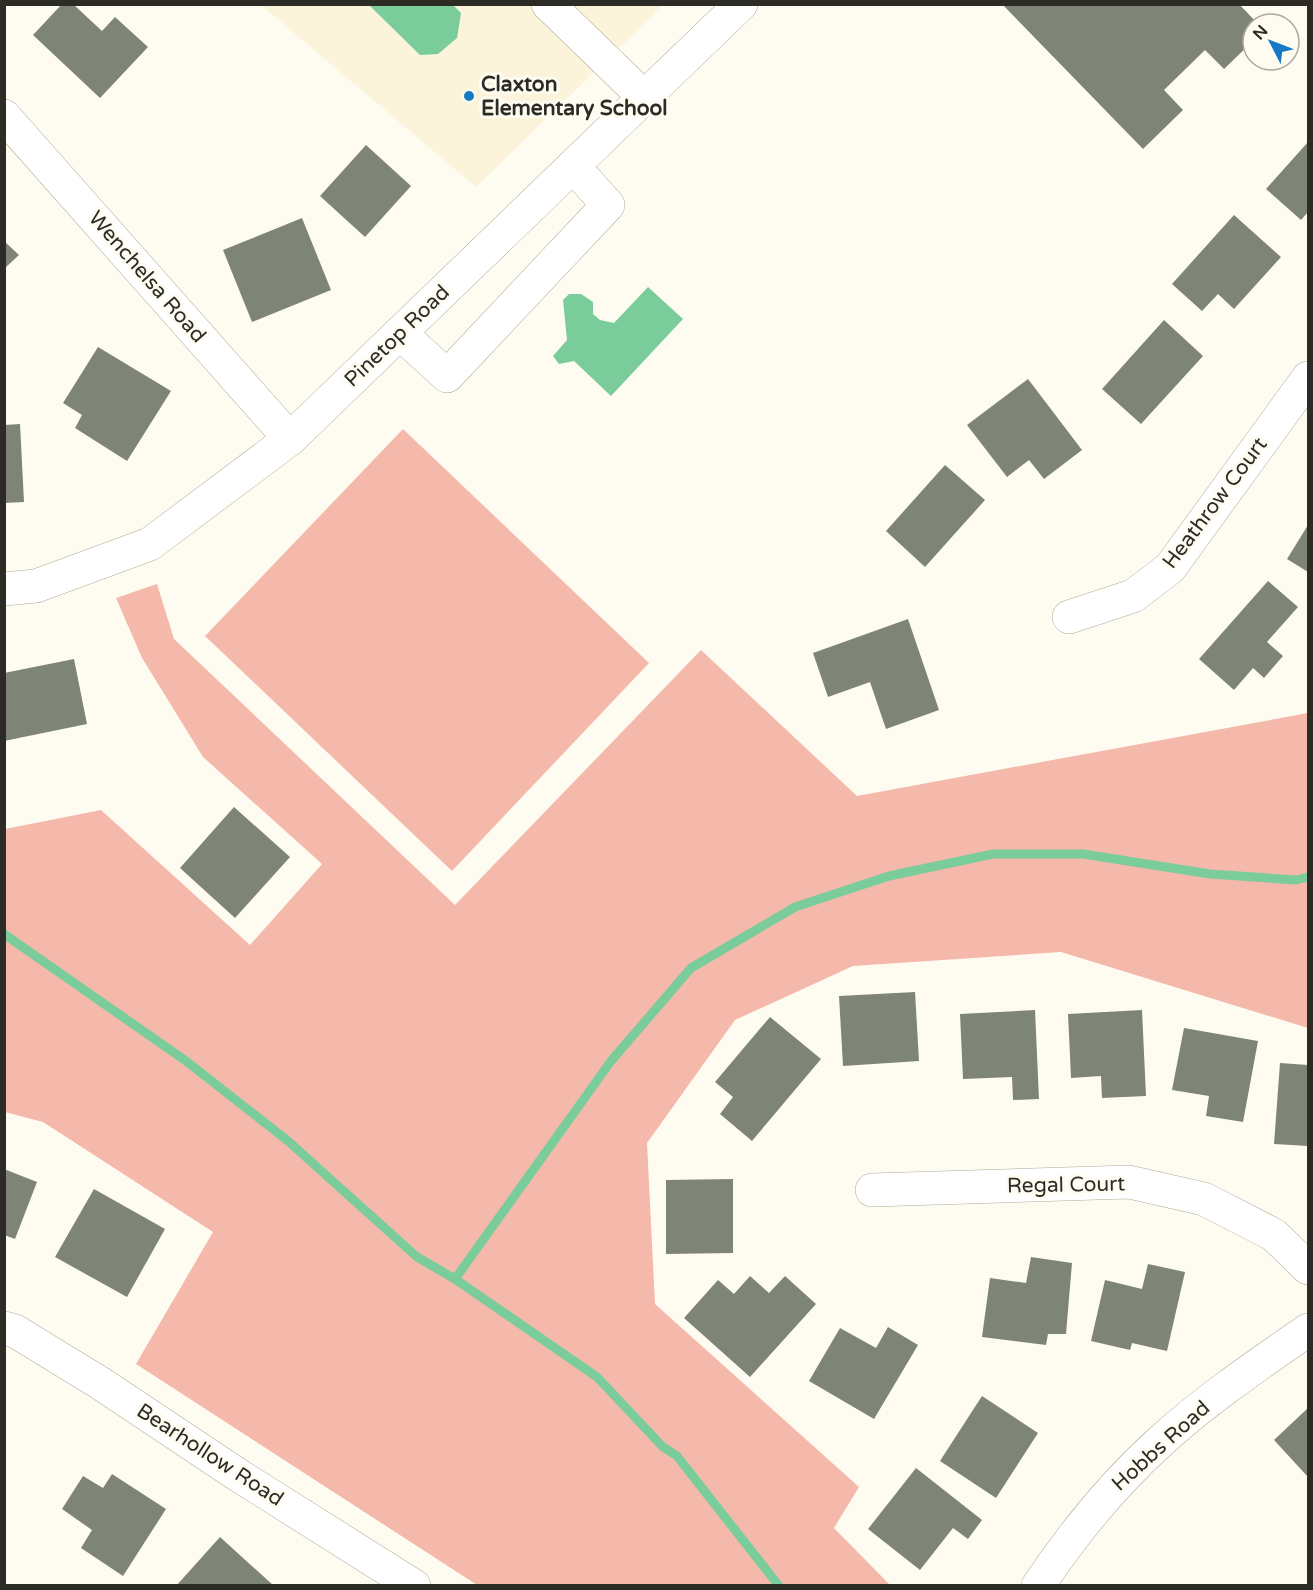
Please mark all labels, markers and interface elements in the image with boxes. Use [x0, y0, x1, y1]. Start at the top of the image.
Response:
north arrow [1241, 12, 1301, 72]
text: N [1249, 21, 1272, 44]
place label: Claxton Elementary School [481, 72, 668, 121]
marker: Claxton Elementary School [462, 89, 476, 103]
street label: Wenchelsa Road [83, 206, 211, 348]
street label: Pinetop Road [339, 280, 455, 392]
street label: Heathrow Court [1157, 432, 1273, 574]
street label: Regal Court [1007, 1171, 1125, 1199]
street label: Hobbs Road [1107, 1396, 1215, 1496]
street label: Bearhollow Road [132, 1398, 288, 1512]

